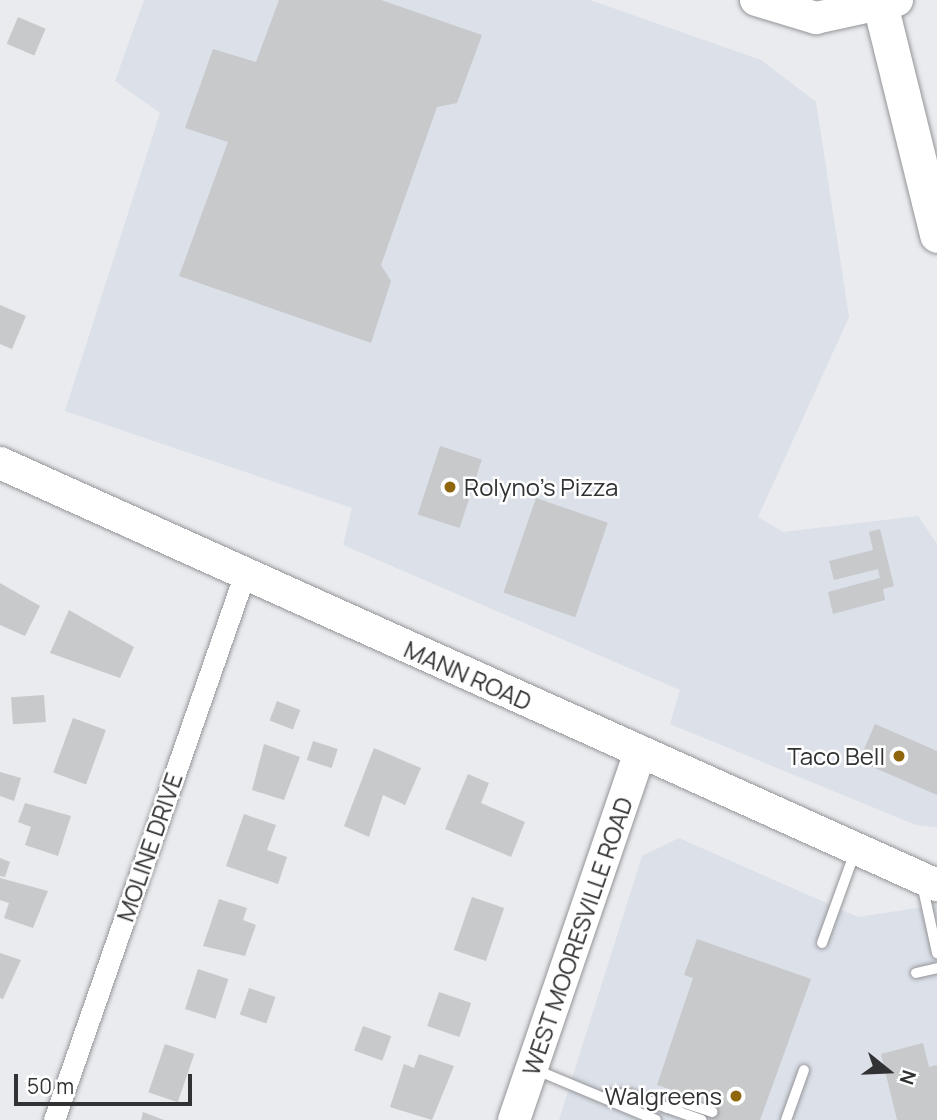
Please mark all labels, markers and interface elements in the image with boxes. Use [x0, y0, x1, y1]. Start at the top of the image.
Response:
place label: Rolyno's Pizza [464, 473, 618, 501]
marker: Rolyno's Pizza [442, 479, 458, 495]
street label: MANN ROAD [400, 634, 536, 716]
place label: Taco Bell [787, 742, 885, 770]
marker: Taco Bell [891, 748, 907, 764]
street label: MOLINE DRIVE [110, 769, 188, 925]
street label: WEST MOORESVILLE ROAD [516, 793, 638, 1079]
north arrow [853, 1036, 923, 1106]
scale bar [18, 1060, 196, 1104]
text: N [893, 1067, 922, 1088]
text: 50 m [27, 1072, 74, 1100]
place label: Walgreens [605, 1082, 722, 1110]
marker: Walgreens [728, 1088, 744, 1104]

